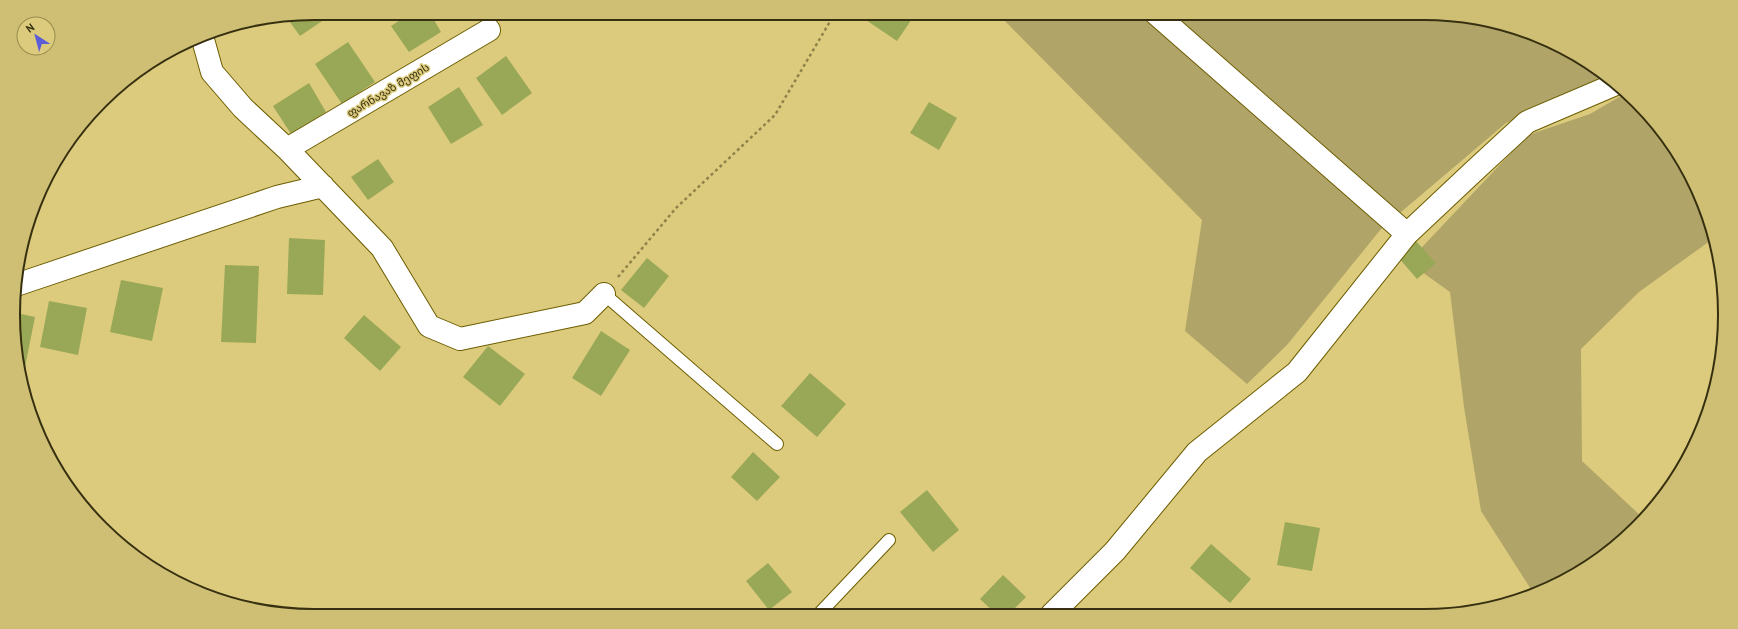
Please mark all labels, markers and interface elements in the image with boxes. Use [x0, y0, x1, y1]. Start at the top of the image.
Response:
north arrow [16, 16, 56, 56]
text: N [23, 20, 37, 36]
street label: ფარნავაზ მეფის [344, 60, 432, 120]

